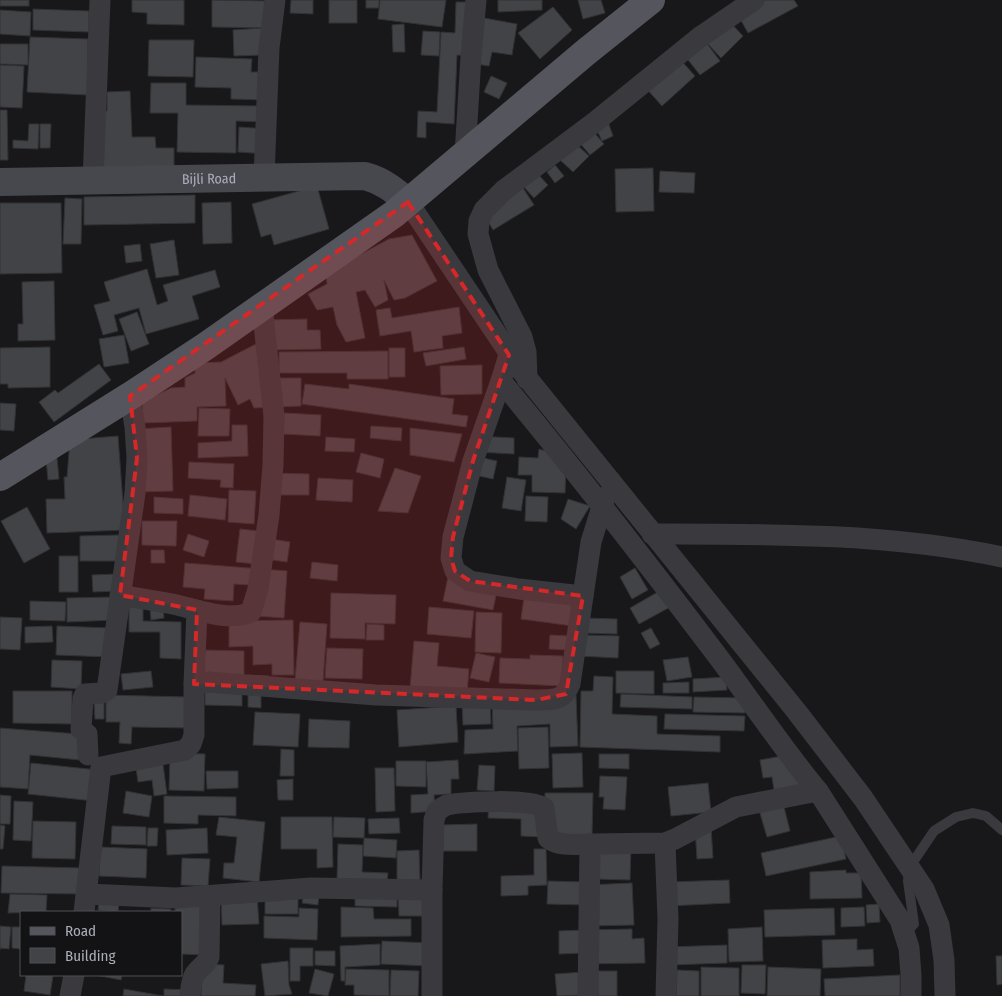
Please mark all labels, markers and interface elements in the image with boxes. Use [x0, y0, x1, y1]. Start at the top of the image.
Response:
street label: Bijli Road [182, 170, 236, 188]
legend [20, 911, 182, 976]
text: Road [65, 922, 96, 940]
text: Building [65, 947, 116, 965]

